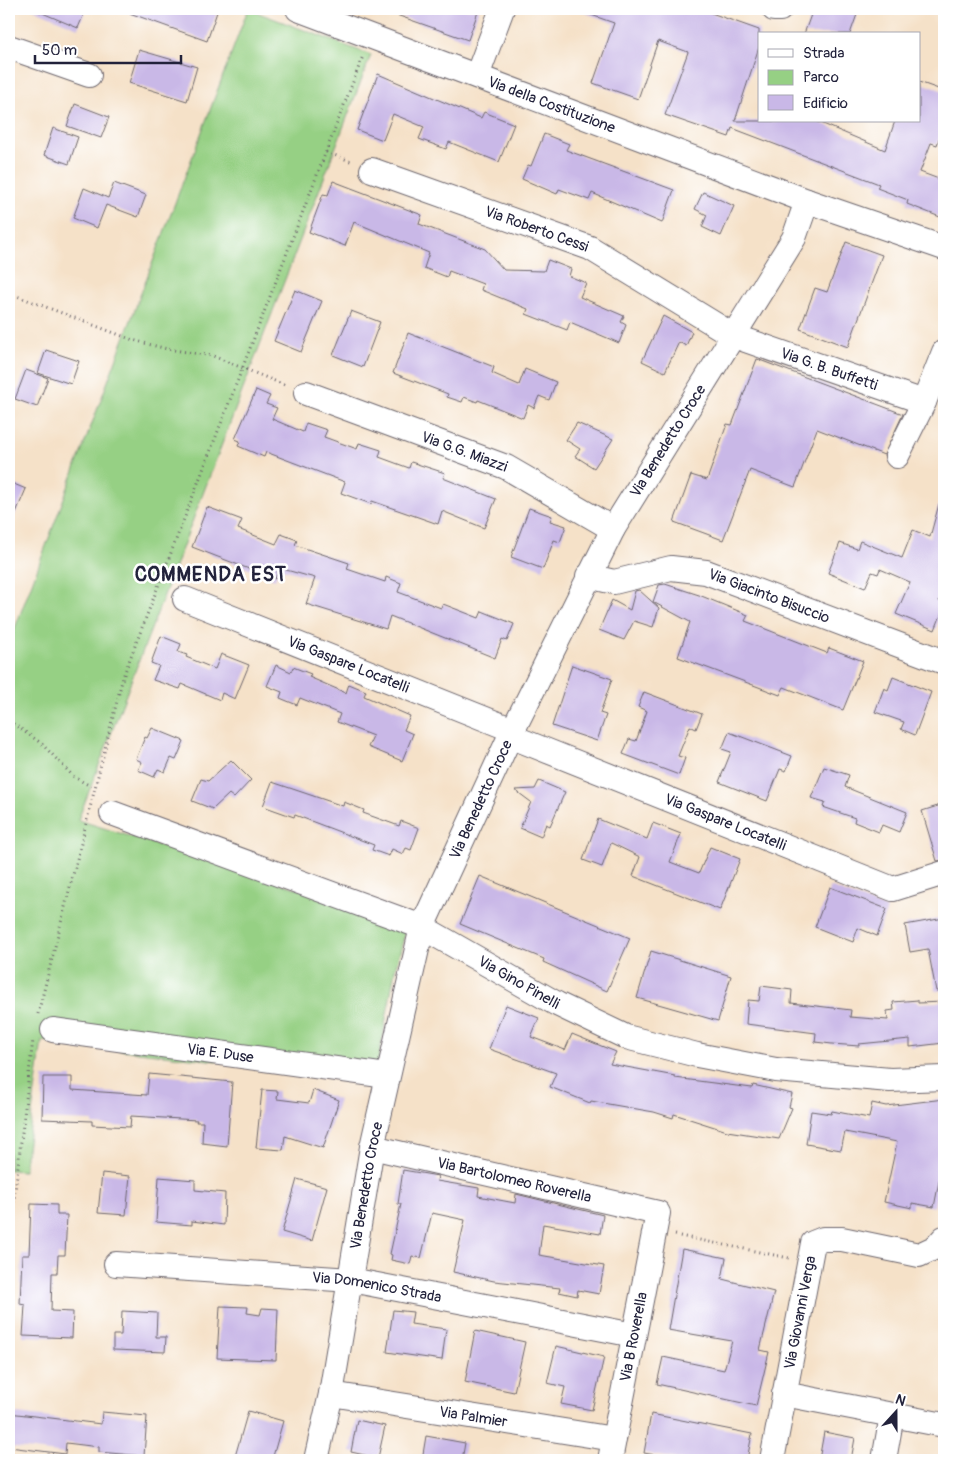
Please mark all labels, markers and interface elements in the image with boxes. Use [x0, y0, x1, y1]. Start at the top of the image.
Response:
scale bar [35, 32, 181, 64]
legend [758, 32, 920, 122]
text: 50 m [42, 41, 77, 60]
text: Strada [803, 44, 844, 63]
text: Parco [803, 68, 839, 87]
street label: Via della Costituzione [485, 72, 619, 138]
text: Edificio [803, 94, 848, 113]
street label: Via Roberto Cessi [482, 202, 592, 256]
street label: Via G. B. Buffetti [778, 343, 881, 395]
street label: Via Benedetto Croce [626, 380, 710, 501]
street label: Via G.G. Miazzi [419, 427, 511, 476]
district label: COMMENDA EST [135, 562, 287, 587]
street label: Via Giacinto Bisuccio [706, 564, 833, 627]
street label: Via Gaspare Locatelli [285, 631, 412, 697]
street label: Via Benedetto Croce [445, 736, 517, 862]
street label: Via Gaspare Locatelli [662, 789, 789, 855]
street label: Via Gino Pinelli [475, 952, 563, 1014]
street label: Via E. Duse [186, 1039, 256, 1067]
street label: Via Benedetto Croce [346, 1119, 387, 1251]
street label: Via Bartolomeo Roverella [435, 1153, 593, 1207]
street label: Via Giovanni Verga [780, 1254, 820, 1371]
street label: Via Domenico Strada [311, 1268, 443, 1307]
street label: Via B Roverella [616, 1290, 652, 1384]
north arrow [870, 1386, 920, 1436]
text: N [893, 1391, 908, 1410]
street label: Via Palmier [438, 1402, 509, 1432]

